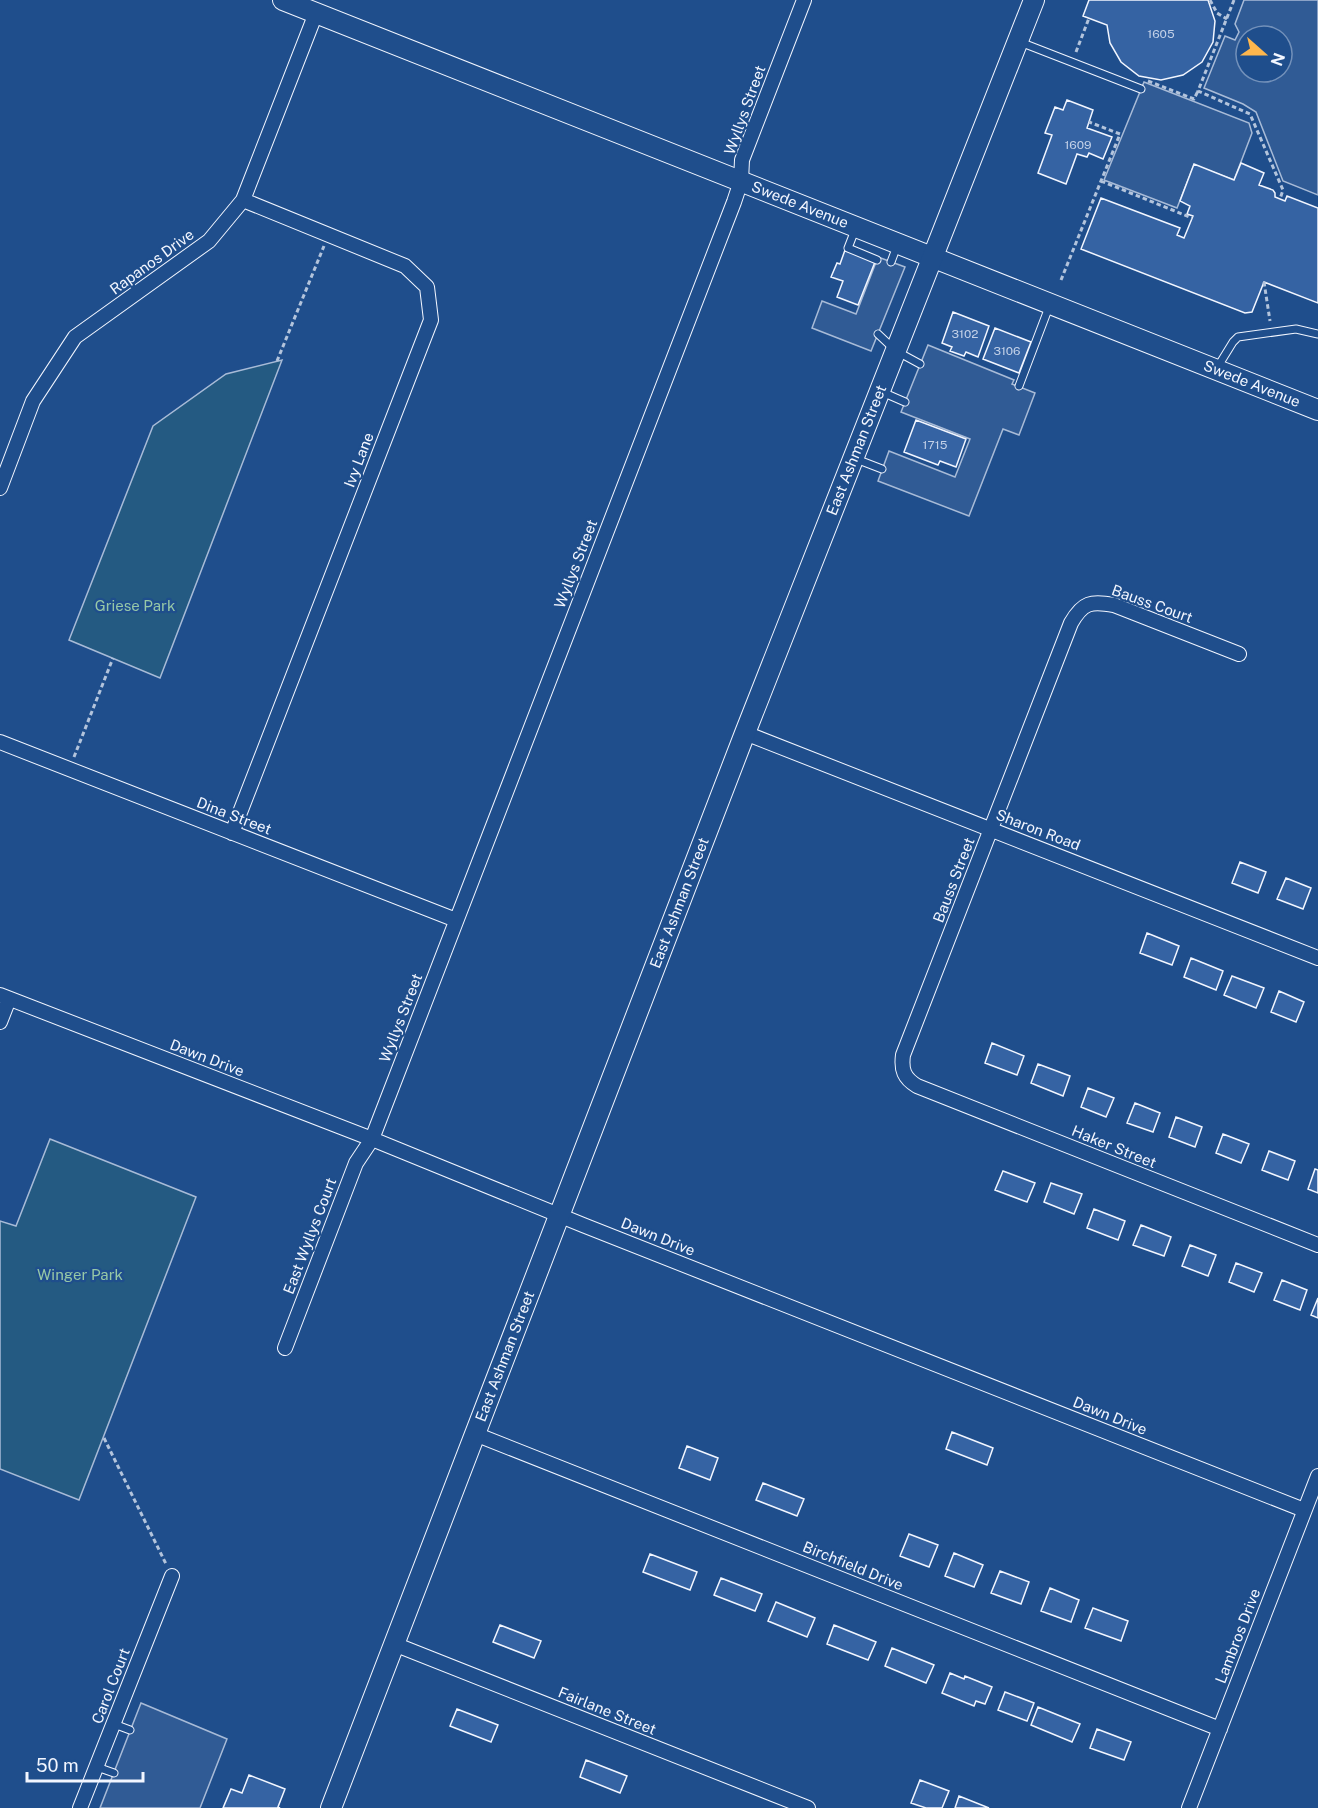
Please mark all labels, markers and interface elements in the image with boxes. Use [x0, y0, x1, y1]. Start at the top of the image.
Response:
north arrow [1234, 24, 1294, 84]
house number: 1605 [1147, 27, 1175, 41]
text: N [1266, 50, 1289, 68]
street label: Wyllys Street [721, 63, 769, 157]
house number: 1609 [1064, 138, 1092, 152]
street label: Swede Avenue [749, 177, 851, 231]
street label: Rapanos Drive [106, 225, 197, 298]
house number: 3102 [952, 327, 978, 341]
house number: 3106 [993, 344, 1021, 358]
street label: Swede Avenue [1201, 356, 1303, 410]
street label: East Ashman Street [823, 382, 889, 518]
street label: Ivy Lane [340, 430, 377, 490]
house number: 1715 [923, 438, 948, 452]
street label: Wyllys Street [551, 517, 600, 611]
street label: Bauss Court [1109, 581, 1195, 626]
park label: Griese Park [95, 597, 175, 614]
street label: Dina Street [194, 794, 274, 838]
street label: Sharon Road [994, 806, 1083, 853]
street label: East Ashman Street [646, 835, 712, 970]
street label: Bauss Street [930, 835, 978, 925]
street label: Wyllys Street [376, 971, 425, 1065]
street label: Dawn Drive [168, 1036, 247, 1080]
street label: Haker Street [1069, 1122, 1159, 1171]
street label: East Wyllys Court [280, 1175, 340, 1296]
street label: Dawn Drive [619, 1214, 698, 1259]
park label: Winger Park [37, 1266, 123, 1283]
street label: East Ashman Street [472, 1288, 537, 1424]
street label: Dawn Drive [1071, 1393, 1150, 1438]
street label: Birchfield Drive [800, 1538, 906, 1593]
street label: Lambros Drive [1212, 1586, 1263, 1685]
street label: Carol Court [88, 1645, 133, 1726]
street label: Fairlane Street [556, 1683, 659, 1738]
scale bar [27, 1745, 142, 1783]
text: 50 m [36, 1755, 79, 1776]

